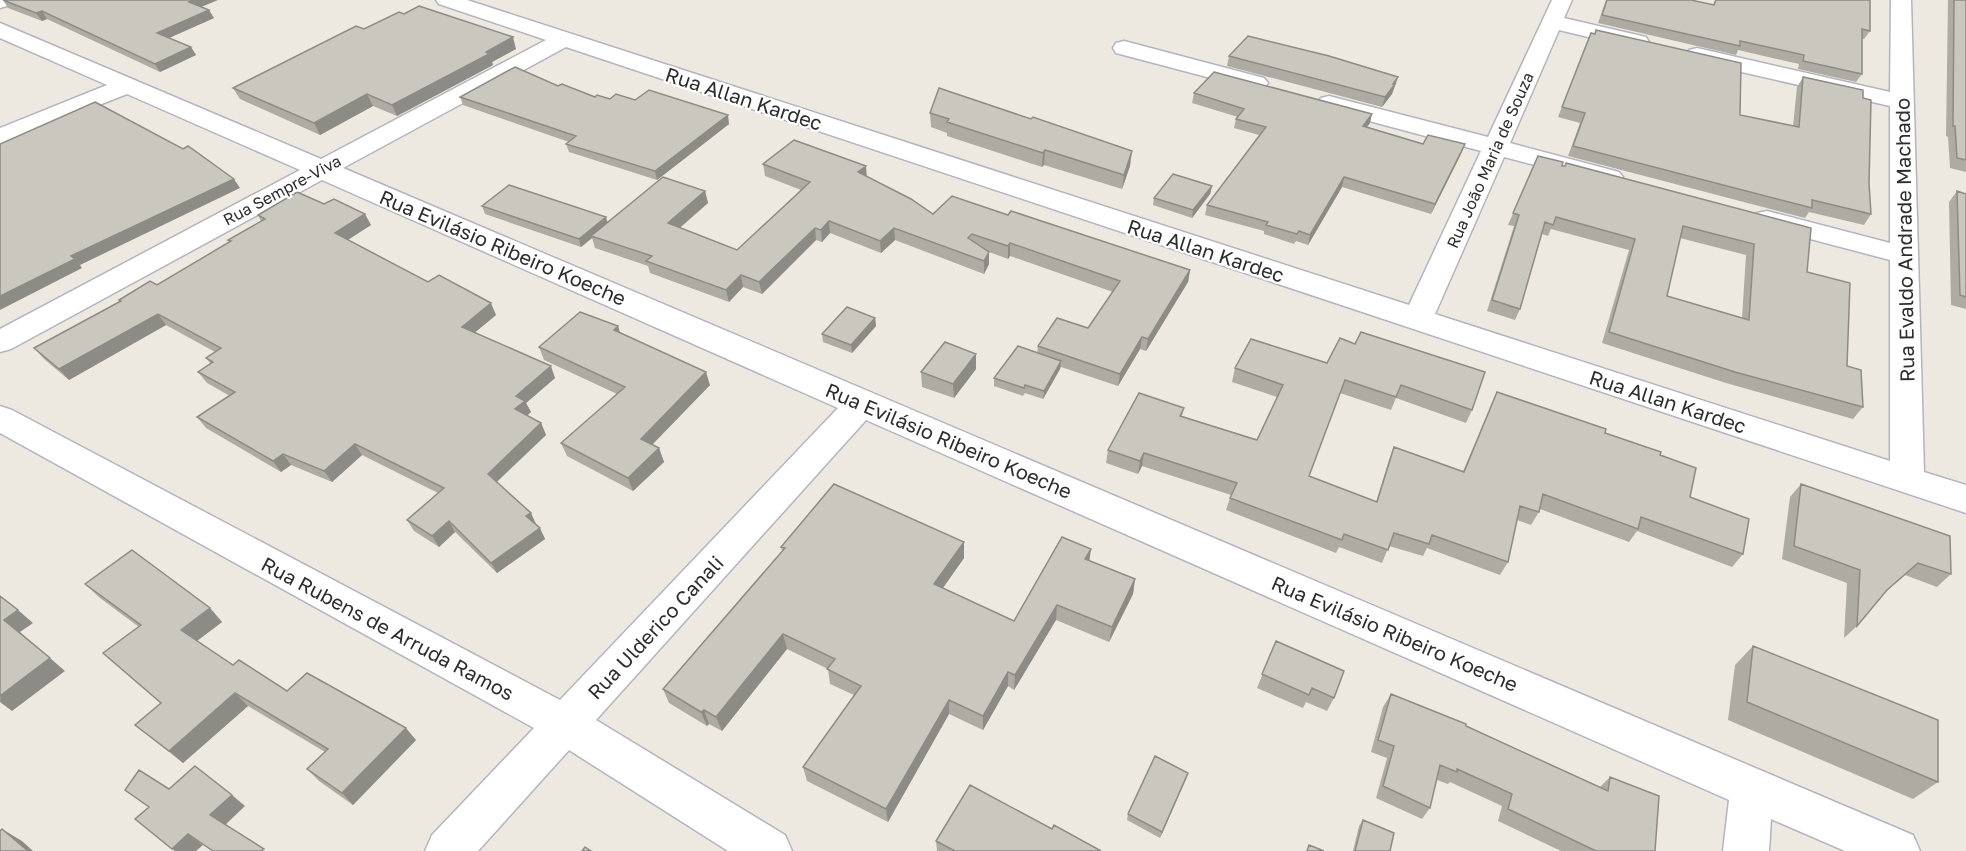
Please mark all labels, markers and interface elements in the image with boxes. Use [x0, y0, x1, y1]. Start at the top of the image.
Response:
street label: Rua Allan Kardec [663, 61, 825, 135]
street label: Rua João Maria de Souza [1442, 69, 1538, 251]
street label: Rua Evaldo Andrade Machado [1890, 98, 1918, 382]
street label: Rua Sempre-Viva [220, 150, 344, 230]
street label: Rua Evilásio Ribeiro Koeche [376, 184, 630, 310]
street label: Rua Allan Kardec [1125, 213, 1287, 287]
street label: Rua Allan Kardec [1587, 364, 1749, 438]
street label: Rua Evilásio Ribeiro Koeche [822, 377, 1076, 503]
street label: Rua Ulderico Canali [582, 550, 728, 704]
street label: Rua Rubens de Arruda Ramos [258, 551, 518, 705]
street label: Rua Evilásio Ribeiro Koeche [1268, 570, 1522, 696]

